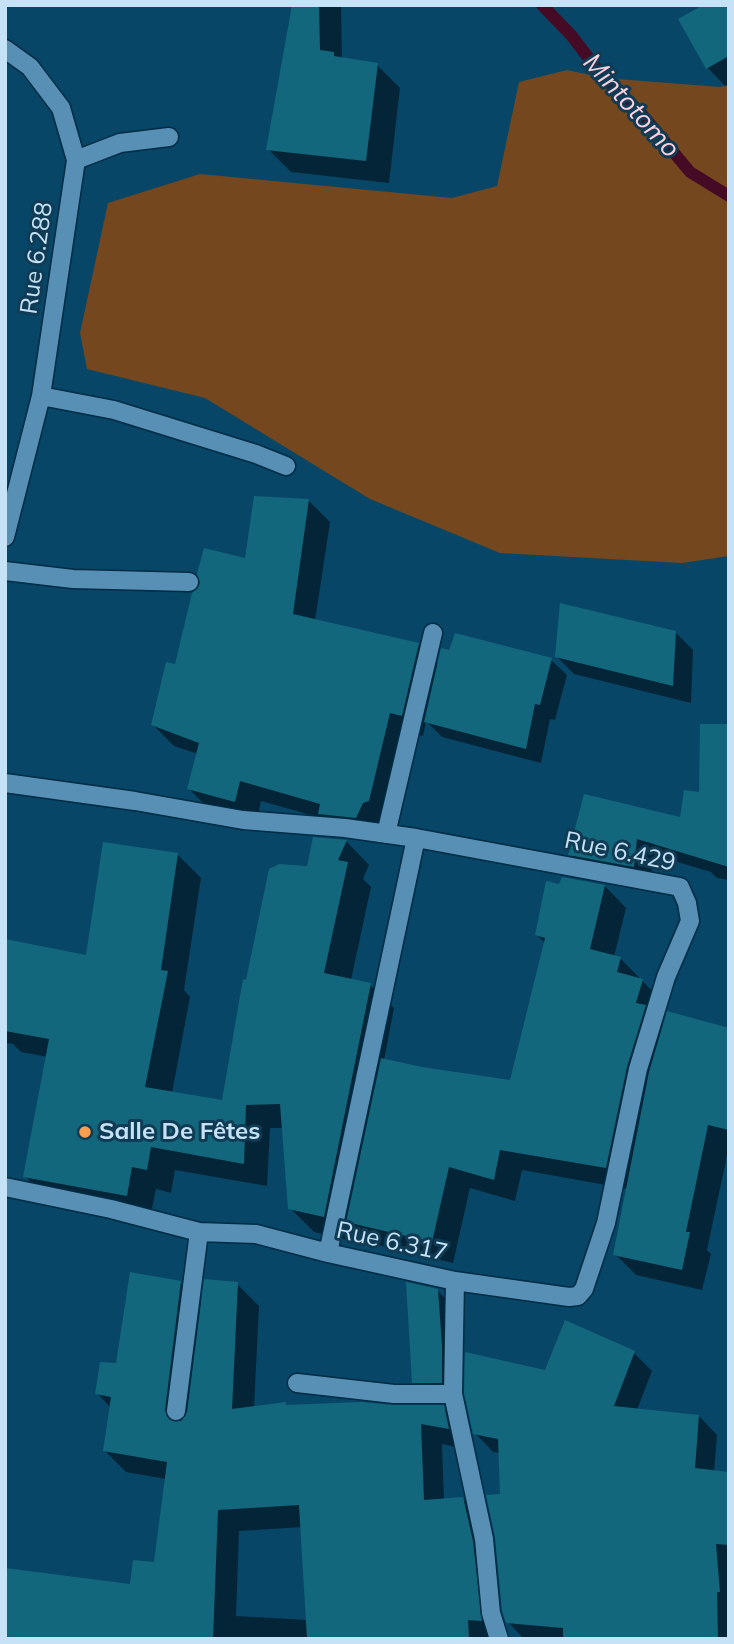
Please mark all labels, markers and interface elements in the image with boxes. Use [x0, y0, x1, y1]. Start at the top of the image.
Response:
water label: Mintotomo [576, 48, 686, 164]
street label: Rue 6.288 [15, 200, 59, 316]
street label: Rue 6.429 [562, 826, 678, 878]
place label: Salle De Fêtes [99, 1118, 260, 1146]
marker: Salle De Fêtes [77, 1124, 93, 1140]
street label: Rue 6.317 [334, 1216, 450, 1268]

